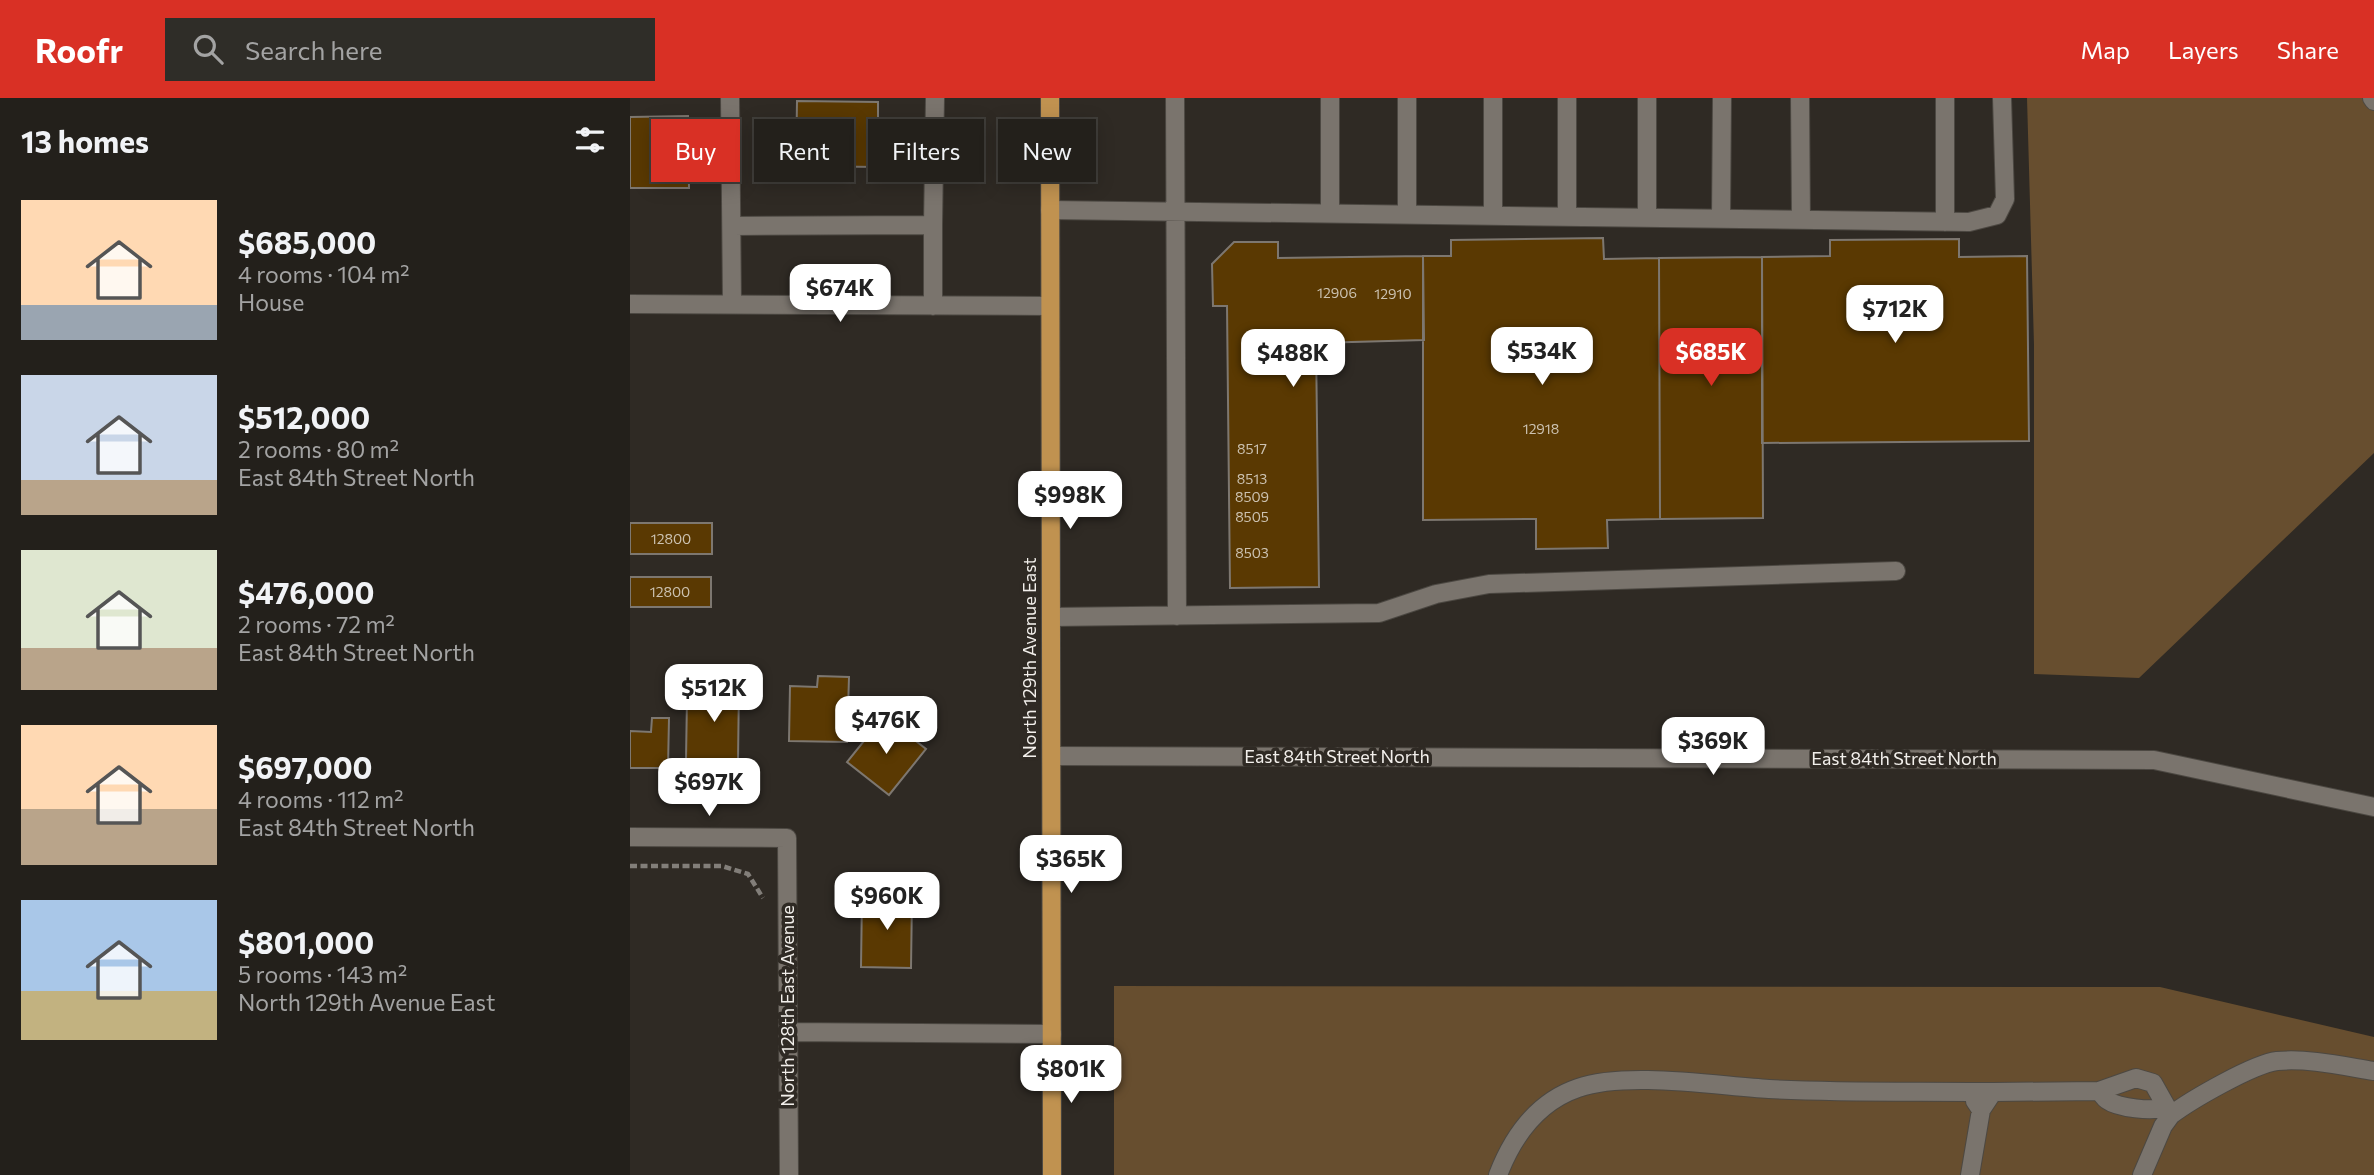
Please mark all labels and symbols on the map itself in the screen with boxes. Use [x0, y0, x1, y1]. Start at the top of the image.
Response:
pin: $674K [791, 264, 889, 324]
house number: 12906 [1317, 284, 1357, 301]
house number: 12910 [1374, 285, 1412, 302]
pin: $712K [1846, 286, 1944, 345]
pin: $534K [1493, 328, 1591, 387]
pin: $685K [1662, 328, 1760, 388]
pin: $488K [1244, 330, 1342, 389]
house number: 12918 [1523, 420, 1559, 437]
house number: 8517 [1237, 440, 1267, 457]
house number: 8513 [1237, 470, 1267, 487]
pin: $998K [1021, 472, 1119, 531]
house number: 8509 [1235, 488, 1269, 505]
house number: 8505 [1235, 508, 1269, 525]
house number: 12800 [651, 530, 691, 547]
house number: 8503 [1235, 544, 1269, 561]
street label: North 129th Avenue East [1018, 557, 1040, 759]
house number: 12800 [650, 583, 690, 600]
pin: $512K [665, 664, 763, 724]
pin: $476K [837, 696, 935, 756]
pin: $369K [1664, 718, 1762, 777]
street label: East 84th Street North [1244, 745, 1430, 767]
street label: East 84th Street North [1811, 747, 1997, 769]
pin: $697K [660, 758, 758, 818]
pin: $365K [1022, 836, 1120, 895]
pin: $960K [838, 872, 936, 932]
street label: North 128th East Avenue [776, 905, 798, 1107]
pin: $801K [1022, 1046, 1120, 1105]

